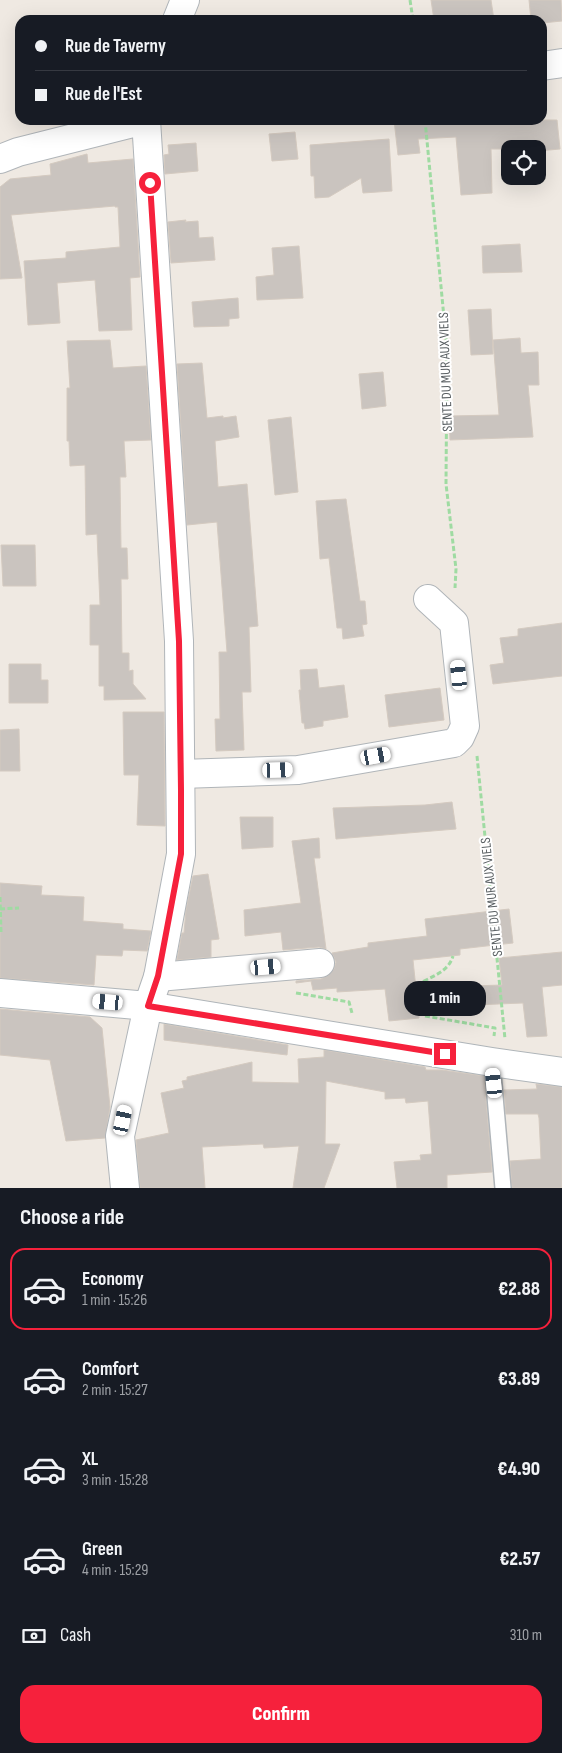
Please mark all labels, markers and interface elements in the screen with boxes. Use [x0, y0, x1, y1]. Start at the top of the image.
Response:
text: Rue de Taverny [65, 35, 166, 58]
text: Rue de l'Est [65, 83, 142, 106]
map controls [501, 140, 546, 185]
button: locate [501, 140, 546, 185]
route start [139, 172, 161, 194]
street label: SENTE DU MUR AUX VIELS [435, 312, 456, 432]
car [449, 659, 468, 691]
car [359, 746, 392, 766]
car [262, 762, 293, 778]
street label: SENTE DU MUR AUX VIELS [477, 837, 506, 957]
car [250, 958, 281, 976]
callout: 1 min [404, 982, 486, 1016]
text: 1 min [430, 989, 460, 1008]
car [92, 993, 123, 1011]
route end [434, 1043, 456, 1065]
car [484, 1067, 503, 1099]
car [112, 1104, 133, 1136]
text: Choose a ride [20, 1204, 124, 1231]
icon: car [22, 1267, 67, 1312]
text: Economy [82, 1268, 144, 1291]
text: €2.88 [498, 1278, 540, 1301]
text: 1 min · 15:26 [82, 1291, 147, 1310]
icon: car [22, 1357, 67, 1402]
text: Comfort [82, 1358, 139, 1381]
text: €3.89 [498, 1368, 540, 1391]
text: 2 min · 15:27 [82, 1381, 148, 1400]
icon: car [22, 1447, 67, 1492]
text: XL [82, 1448, 98, 1471]
text: €4.90 [497, 1458, 540, 1481]
text: 3 min · 15:28 [82, 1471, 148, 1490]
icon: car [22, 1537, 67, 1582]
text: Green [82, 1538, 122, 1561]
text: €2.57 [500, 1548, 540, 1571]
text: 4 min · 15:29 [82, 1561, 148, 1580]
icon: cash [20, 1622, 48, 1650]
text: Cash [60, 1624, 91, 1647]
text: 310 m [510, 1626, 542, 1645]
button: Confirm [20, 1685, 542, 1743]

